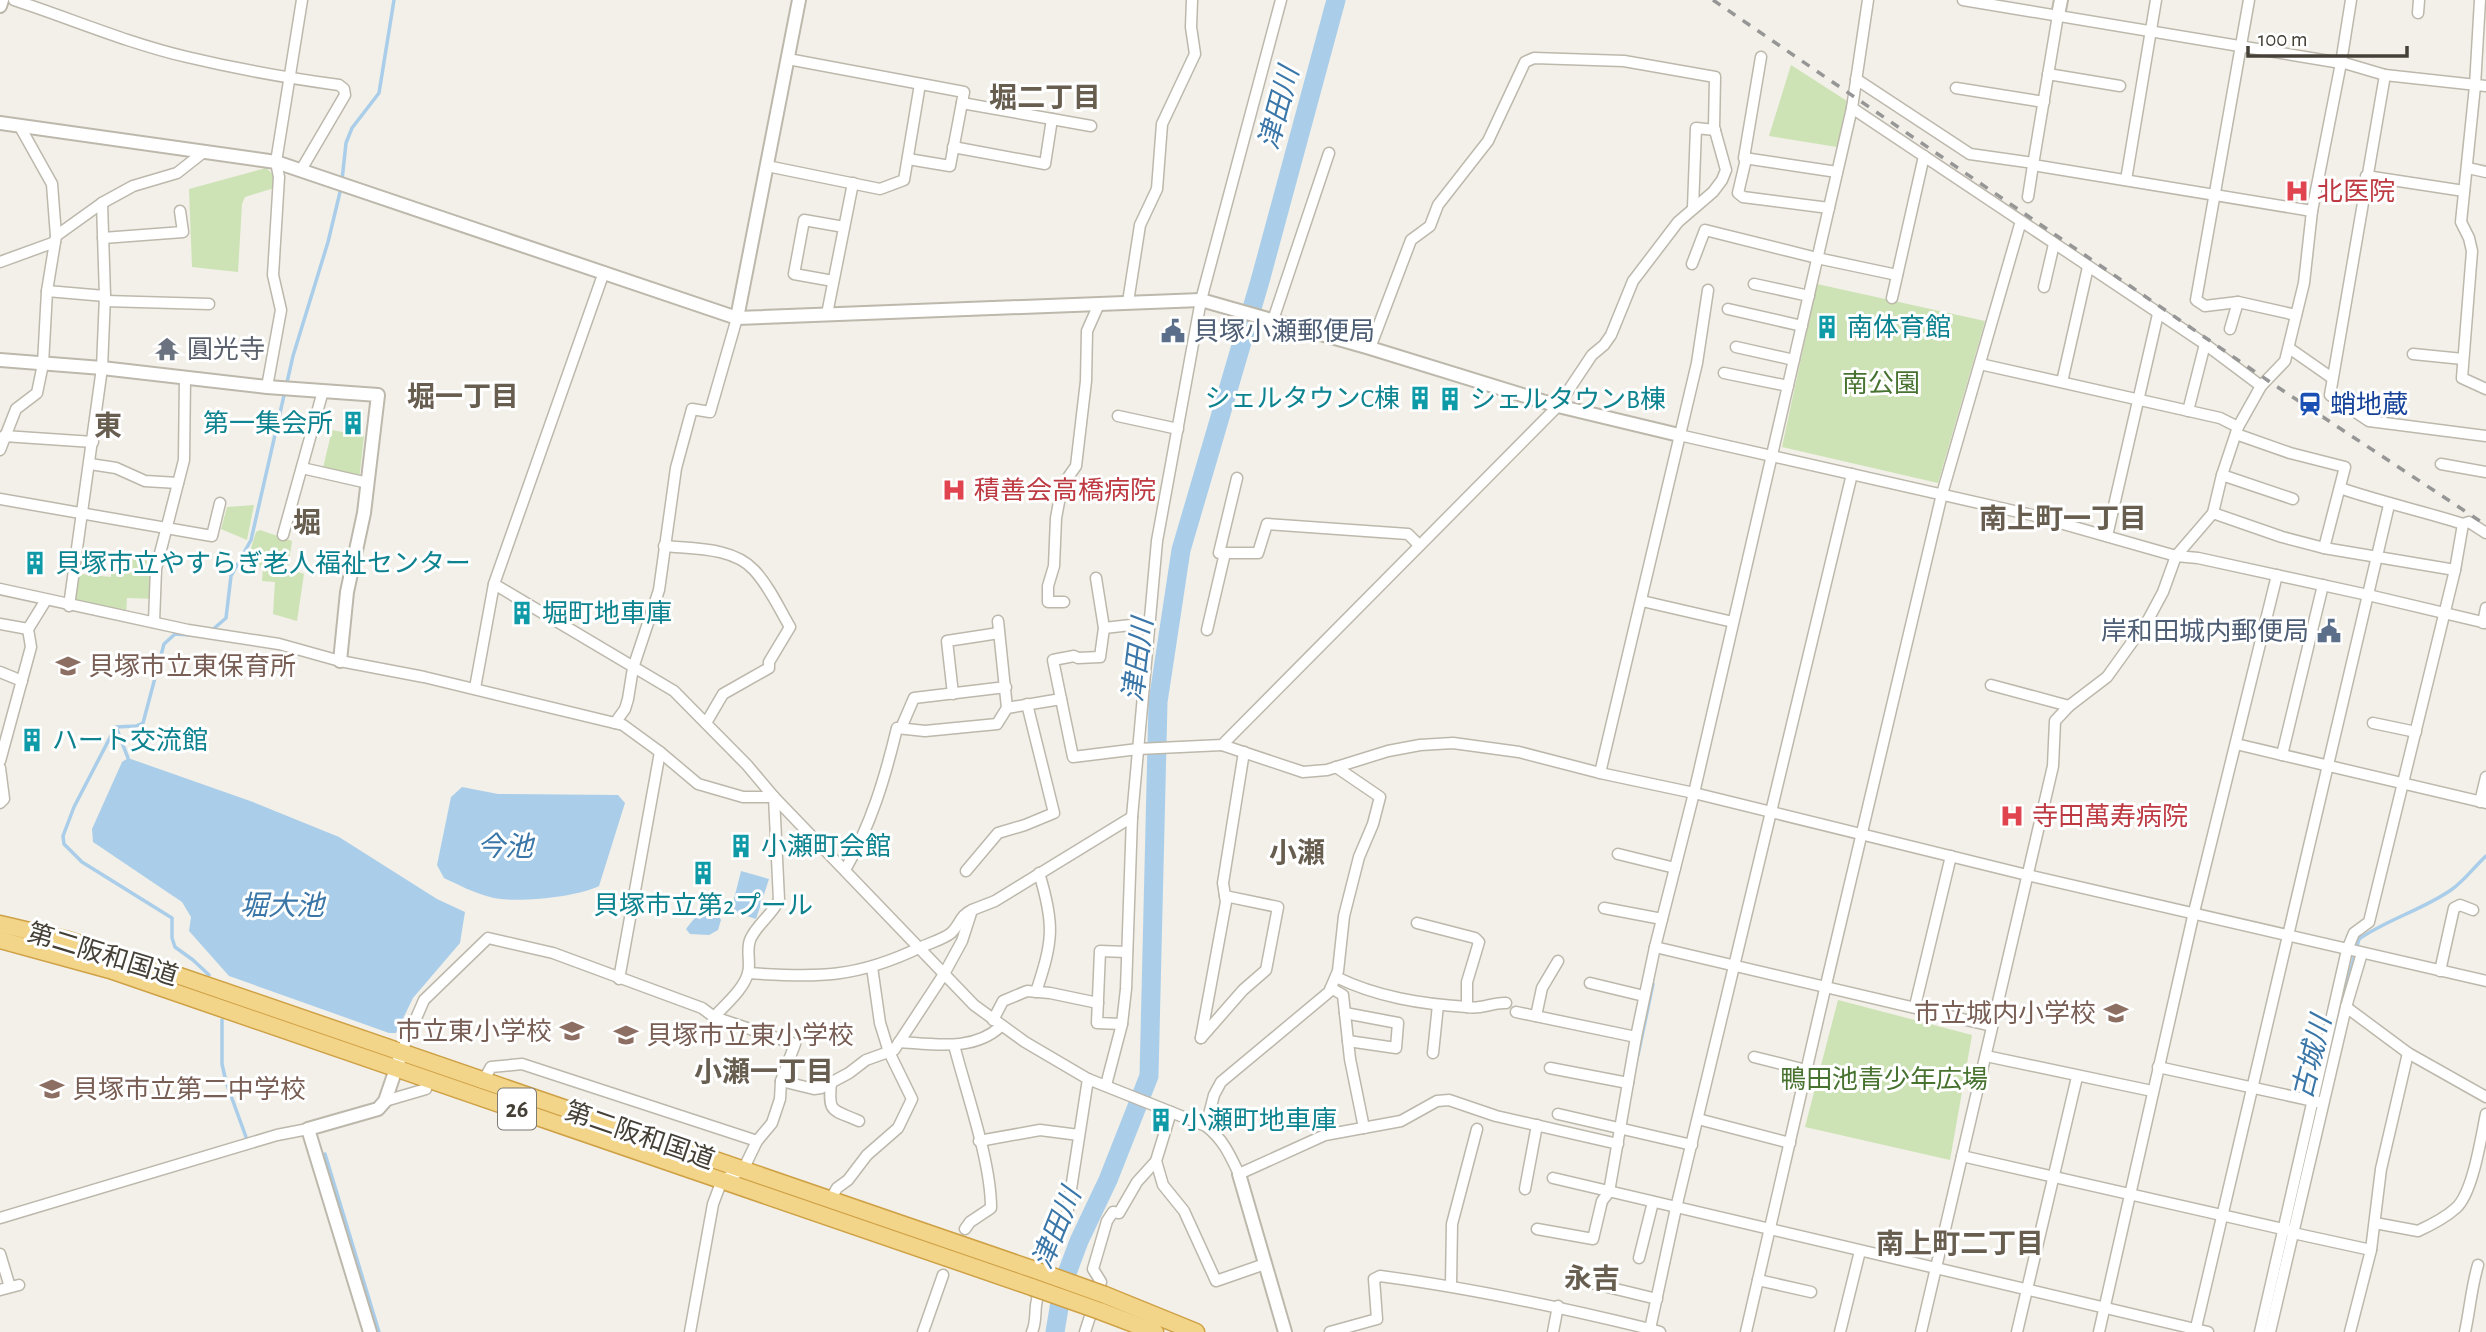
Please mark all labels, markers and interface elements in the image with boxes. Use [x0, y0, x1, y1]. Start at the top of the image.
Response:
scale bar [2248, 14, 2407, 58]
text: 100 m [2258, 29, 2308, 50]
water label: 津田川 [1254, 61, 1305, 153]
district label: 堀二丁目 [989, 83, 1101, 113]
hospital icon: 北医院 [2283, 177, 2311, 205]
place label: 北医院 [2317, 178, 2395, 205]
building icon: 南体育館 [1813, 313, 1841, 341]
place label: 南体育館 [1847, 314, 1951, 341]
public building icon: 貝塚小瀬郵便局 [1159, 317, 1187, 345]
place label: 貝塚小瀬郵便局 [1193, 318, 1375, 345]
temple icon: 圓光寺 [153, 335, 181, 363]
place label: 圓光寺 [187, 336, 265, 363]
park label: 南公園 [1842, 370, 1920, 397]
district label: 堀一丁目 [407, 382, 519, 412]
building icon: シェルタウンC棟 [1406, 384, 1434, 412]
place label: シェルタウンC棟 [1204, 385, 1400, 412]
building icon: シェルタウンB棟 [1436, 385, 1464, 413]
place label: シェルタウンB棟 [1470, 386, 1666, 413]
station icon: 蛸地蔵 [2296, 390, 2324, 418]
place label: 蛸地蔵 [2330, 390, 2408, 418]
building icon: 第一集会所 [339, 409, 367, 437]
place label: 第一集会所 [203, 410, 333, 437]
district label: 東 [94, 411, 122, 441]
hospital icon: 積善会高橋病院 [940, 476, 968, 504]
place label: 積善会高橋病院 [974, 477, 1156, 504]
district label: 南上町一丁目 [1979, 504, 2147, 534]
district label: 堀 [293, 508, 321, 538]
building icon: 貝塚市立やすらぎ老人福祉センター [21, 549, 49, 577]
place label: 貝塚市立やすらぎ老人福祉センター [55, 549, 471, 577]
building icon: 堀町地車庫 [508, 599, 536, 627]
place label: 堀町地車庫 [542, 599, 672, 627]
water label: 津田川 [1118, 614, 1158, 704]
place label: 岸和田城内郵便局 [2101, 617, 2309, 645]
public building icon: 岸和田城内郵便局 [2315, 617, 2343, 645]
school or university icon: 貝塚市立東保育所 [54, 652, 82, 680]
place label: 貝塚市立東保育所 [88, 652, 296, 680]
building icon: ハート交流館 [18, 726, 46, 754]
place label: ハート交流館 [52, 726, 208, 754]
hospital icon: 寺田萬寿病院 [1998, 802, 2026, 830]
place label: 寺田萬寿病院 [2032, 803, 2188, 830]
water label: 今池 [477, 832, 536, 862]
building icon: 小瀬町会館 [727, 832, 755, 860]
place label: 小瀬町会館 [761, 833, 891, 860]
district label: 小瀬 [1269, 838, 1325, 868]
building icon: 貝塚市立第2プール [689, 859, 717, 887]
water label: 堀大池 [240, 891, 327, 921]
place label: 貝塚市立第2プール [593, 891, 813, 919]
street label: 第二阪和国道 [24, 919, 181, 990]
place label: 市立城内小学校 [1914, 999, 2096, 1027]
school or university icon: 市立城内小学校 [2102, 999, 2130, 1027]
water label: 古城川 [2287, 1010, 2337, 1102]
place label: 市立東小学校 [396, 1017, 552, 1045]
school or university icon: 市立東小学校 [558, 1017, 586, 1045]
school or university icon: 貝塚市立東小学校 [612, 1021, 640, 1049]
place label: 貝塚市立東小学校 [646, 1021, 854, 1049]
district label: 小瀬一丁目 [694, 1057, 834, 1087]
park label: 鴨田池青少年広場 [1780, 1065, 1988, 1093]
school or university icon: 貝塚市立第二中学校 [38, 1075, 66, 1103]
place label: 貝塚市立第二中学校 [72, 1075, 306, 1103]
road number: 26 [498, 1088, 536, 1129]
street label: 第二阪和国道 [562, 1097, 718, 1174]
building icon: 小瀬町地車庫 [1147, 1106, 1175, 1134]
place label: 小瀬町地車庫 [1181, 1106, 1337, 1134]
water label: 津田川 [1027, 1181, 1088, 1273]
district label: 南上町二丁目 [1876, 1229, 2044, 1259]
district label: 永吉 [1564, 1264, 1620, 1294]

